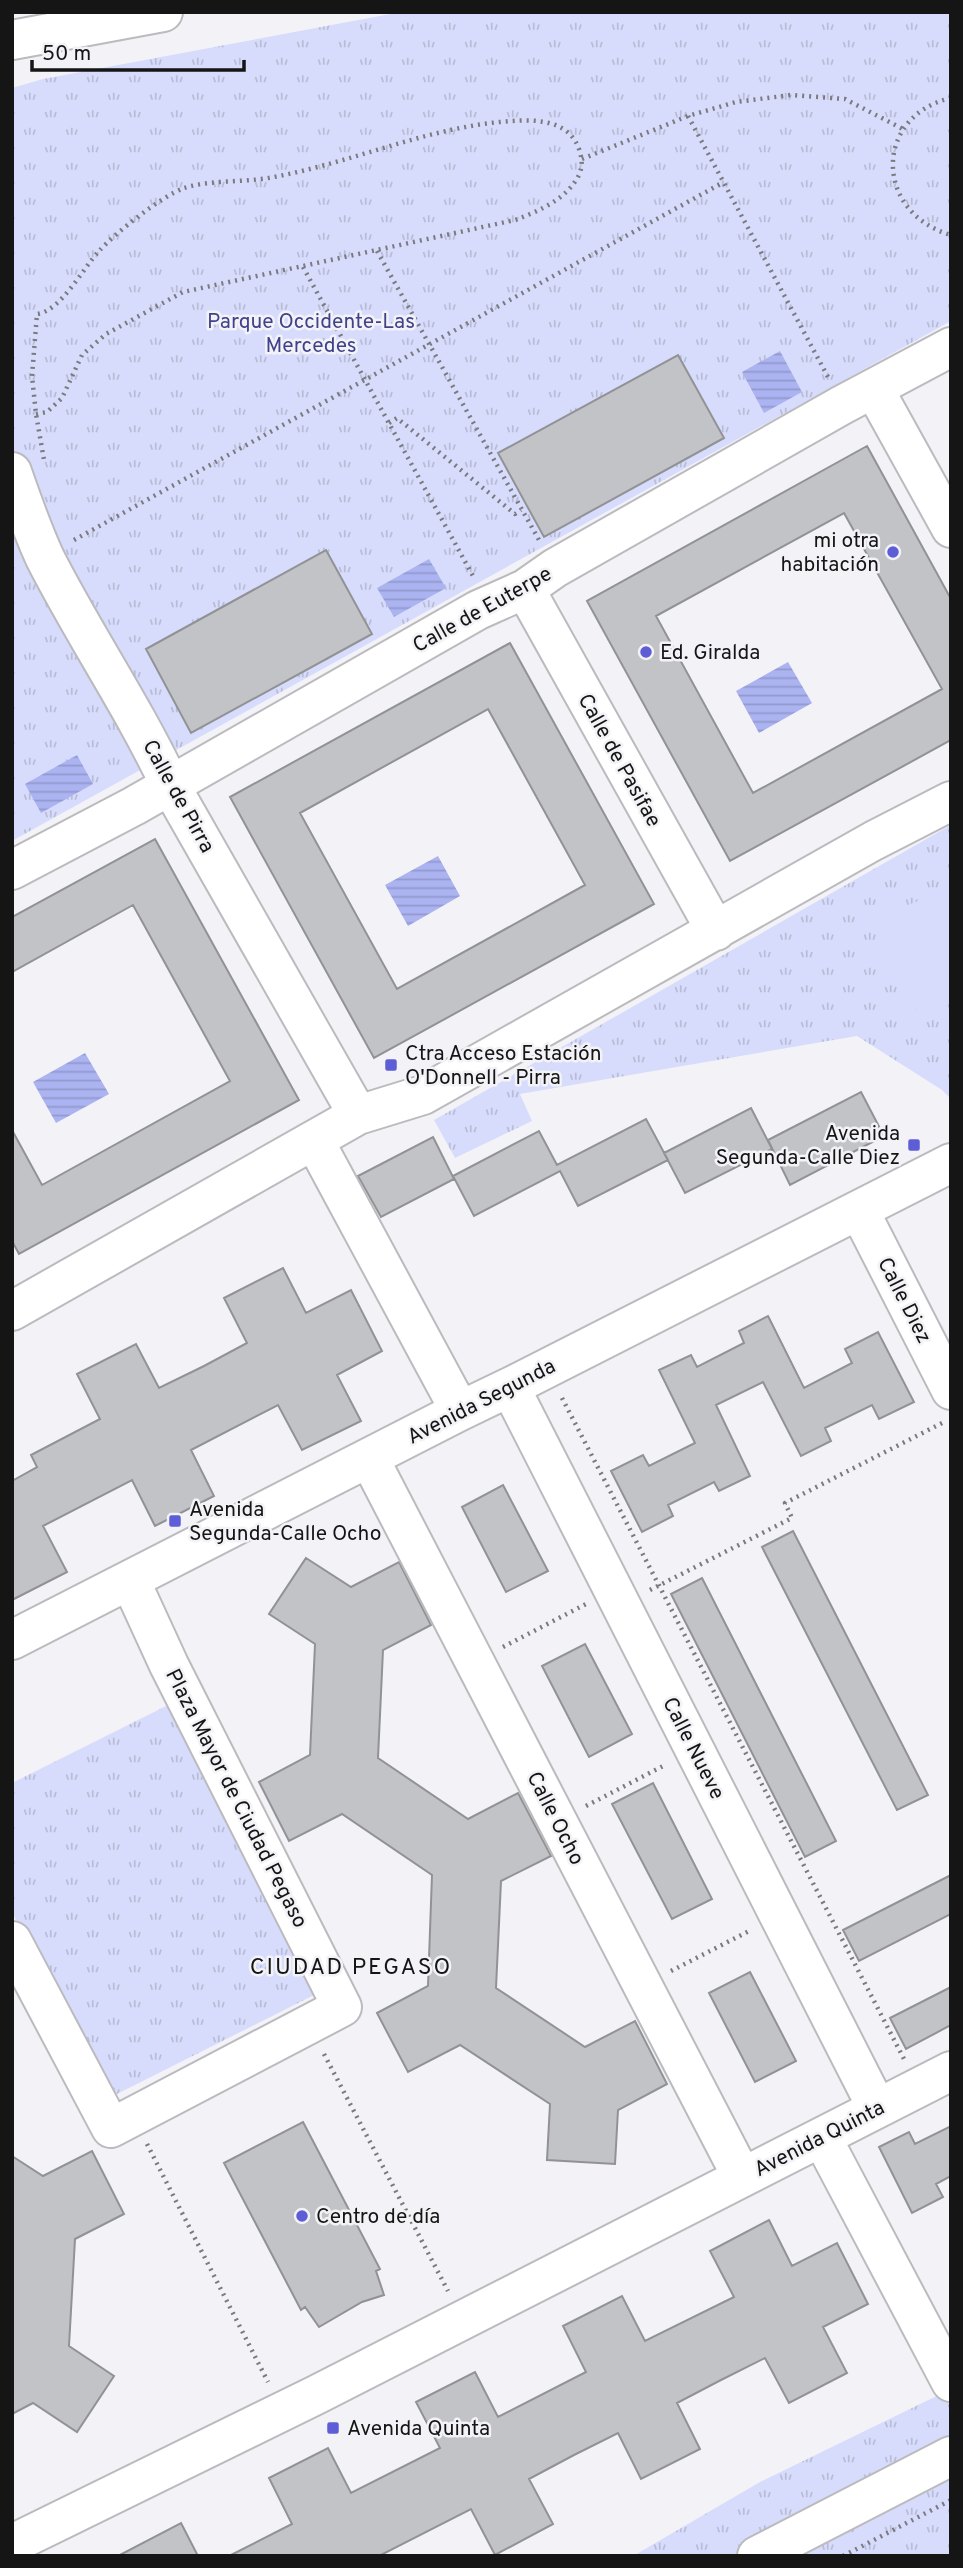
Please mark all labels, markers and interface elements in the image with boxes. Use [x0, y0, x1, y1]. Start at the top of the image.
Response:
scale bar [32, 28, 243, 72]
text: 50 m [42, 41, 91, 68]
park label: Parque Occidente-Las Mercedes [207, 309, 415, 360]
place label: mi otra habitación [780, 528, 879, 579]
marker: mi otra habitación [885, 544, 901, 560]
street label: Calle de Euterpe [408, 561, 557, 660]
place label: Ed. Giralda [660, 640, 760, 667]
marker: Ed. Giralda [638, 644, 654, 660]
street label: Calle de Pasifae [571, 689, 667, 832]
street label: Calle de Pirra [136, 735, 220, 858]
place label: Ctra Acceso Estación O'Donnell - Pirra [405, 1041, 602, 1092]
marker: Ctra Acceso Estación O'Donnell - Pirra [383, 1057, 399, 1073]
place label: Avenida Segunda-Calle Diez [716, 1121, 900, 1172]
marker: Avenida Segunda-Calle Diez [906, 1137, 922, 1153]
street label: Calle Diez [870, 1253, 937, 1348]
street label: Avenida Segunda [403, 1353, 560, 1451]
place label: Avenida Segunda-Calle Ocho [189, 1497, 381, 1548]
marker: Avenida Segunda-Calle Ocho [167, 1513, 183, 1529]
street label: Plaza Mayor de Ciudad Pegaso [158, 1665, 313, 1933]
street label: Calle Nueve [655, 1693, 730, 1804]
street label: Calle Ocho [520, 1767, 590, 1870]
district label: CIUDAD PEGASO [250, 1954, 452, 1983]
street label: Avenida Quinta [750, 2095, 890, 2184]
place label: Centro de día [316, 2204, 440, 2231]
marker: Centro de día [294, 2208, 310, 2224]
place label: Avenida Quinta [347, 2416, 490, 2443]
marker: Avenida Quinta [325, 2420, 341, 2436]

